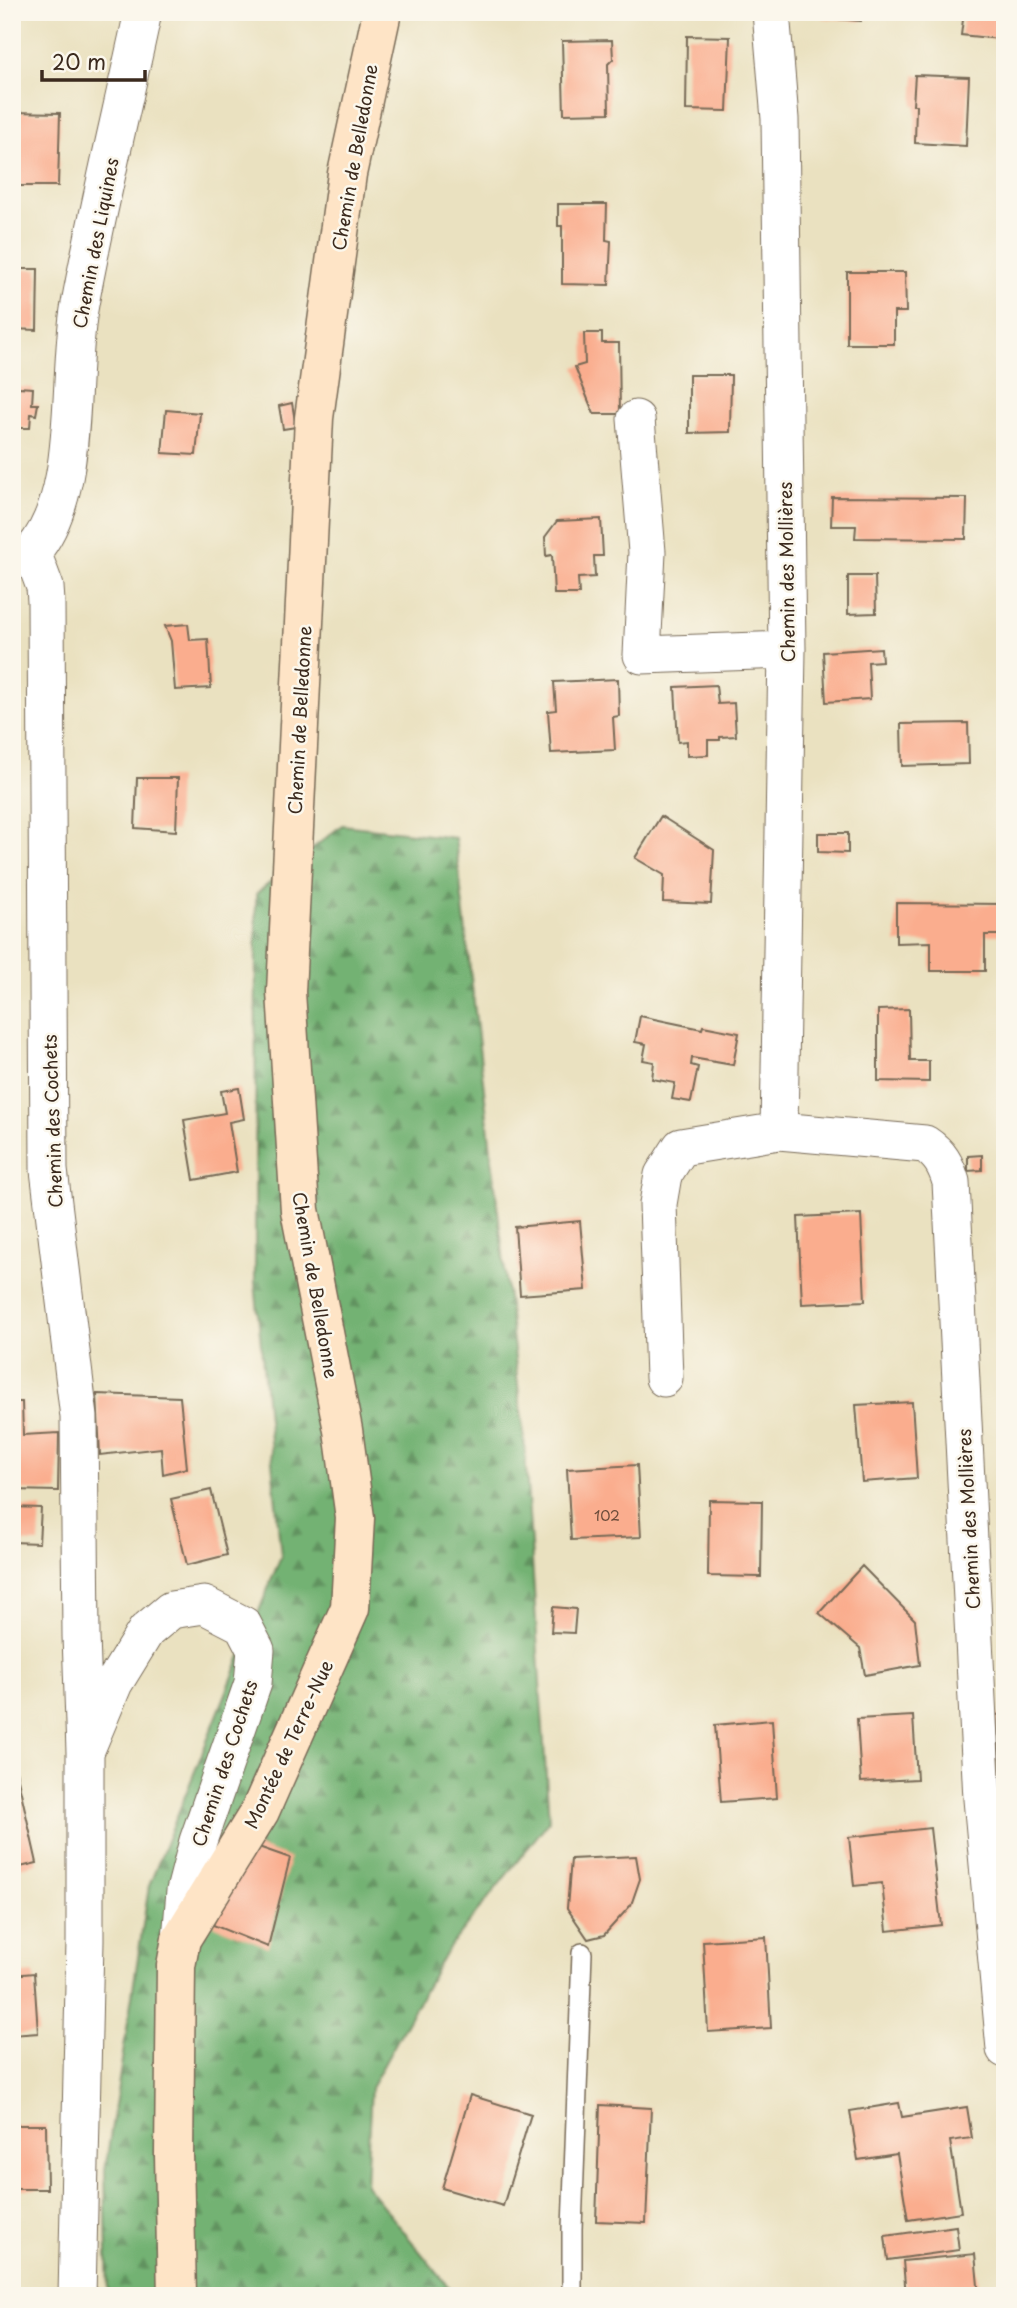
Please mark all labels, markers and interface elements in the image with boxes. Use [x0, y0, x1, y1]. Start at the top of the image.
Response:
scale bar [42, 38, 145, 82]
text: 20 m [52, 45, 106, 77]
street label: Chemin de Belledonne [324, 62, 384, 252]
street label: Chemin des Liquines [65, 155, 125, 331]
street label: Chemin des Mollières [771, 481, 801, 663]
street label: Chemin de Belledonne [281, 625, 317, 815]
street label: Chemin des Cochets [35, 1034, 69, 1208]
street label: Chemin de Belledonne [286, 1190, 346, 1380]
street label: Chemin des Mollières [950, 1428, 986, 1610]
house number: 102 [594, 1505, 620, 1526]
street label: Montée de Terre-Nue [237, 1655, 339, 1833]
street label: Chemin des Cochets [184, 1676, 264, 1850]

